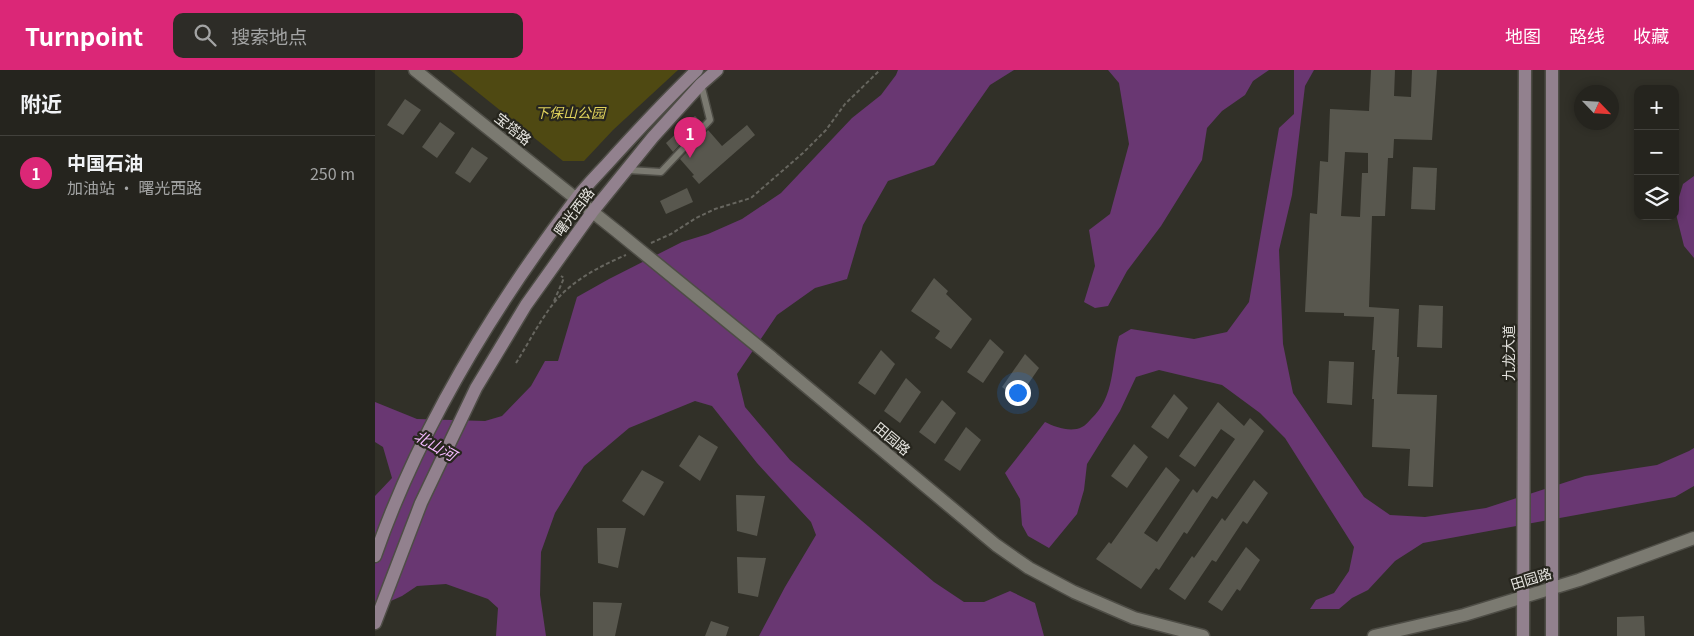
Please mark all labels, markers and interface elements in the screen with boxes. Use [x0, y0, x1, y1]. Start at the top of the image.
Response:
search box [173, 13, 523, 58]
text: Turnpoint [25, 18, 143, 53]
icon: search [191, 21, 219, 49]
text: 搜索地点 [231, 22, 307, 49]
text: 地图 [1505, 22, 1541, 48]
text: 路线 [1569, 22, 1605, 48]
text: 收藏 [1633, 22, 1669, 48]
north arrow [1574, 85, 1619, 130]
map controls [1634, 85, 1679, 220]
button: + [1634, 85, 1679, 130]
text: 附近 [20, 88, 62, 118]
park label: 下保山公园 [535, 102, 607, 122]
street label: 宝塔路 [491, 107, 536, 149]
pin: 1 [674, 117, 706, 158]
button: − [1634, 130, 1679, 175]
text: 中国石油 [67, 148, 143, 175]
text: 1 [31, 161, 41, 185]
text: 250 m [310, 161, 355, 185]
text: 加油站 · 曙光西路 [67, 175, 202, 199]
button: layers [1634, 175, 1679, 220]
street label: 曙光西路 [548, 183, 598, 240]
street label: 九龙大道 [1498, 325, 1518, 381]
your location [1005, 380, 1031, 406]
street label: 田园路 [870, 417, 915, 459]
water label: 北山河 [411, 424, 463, 467]
street label: 田园路 [1508, 562, 1554, 594]

